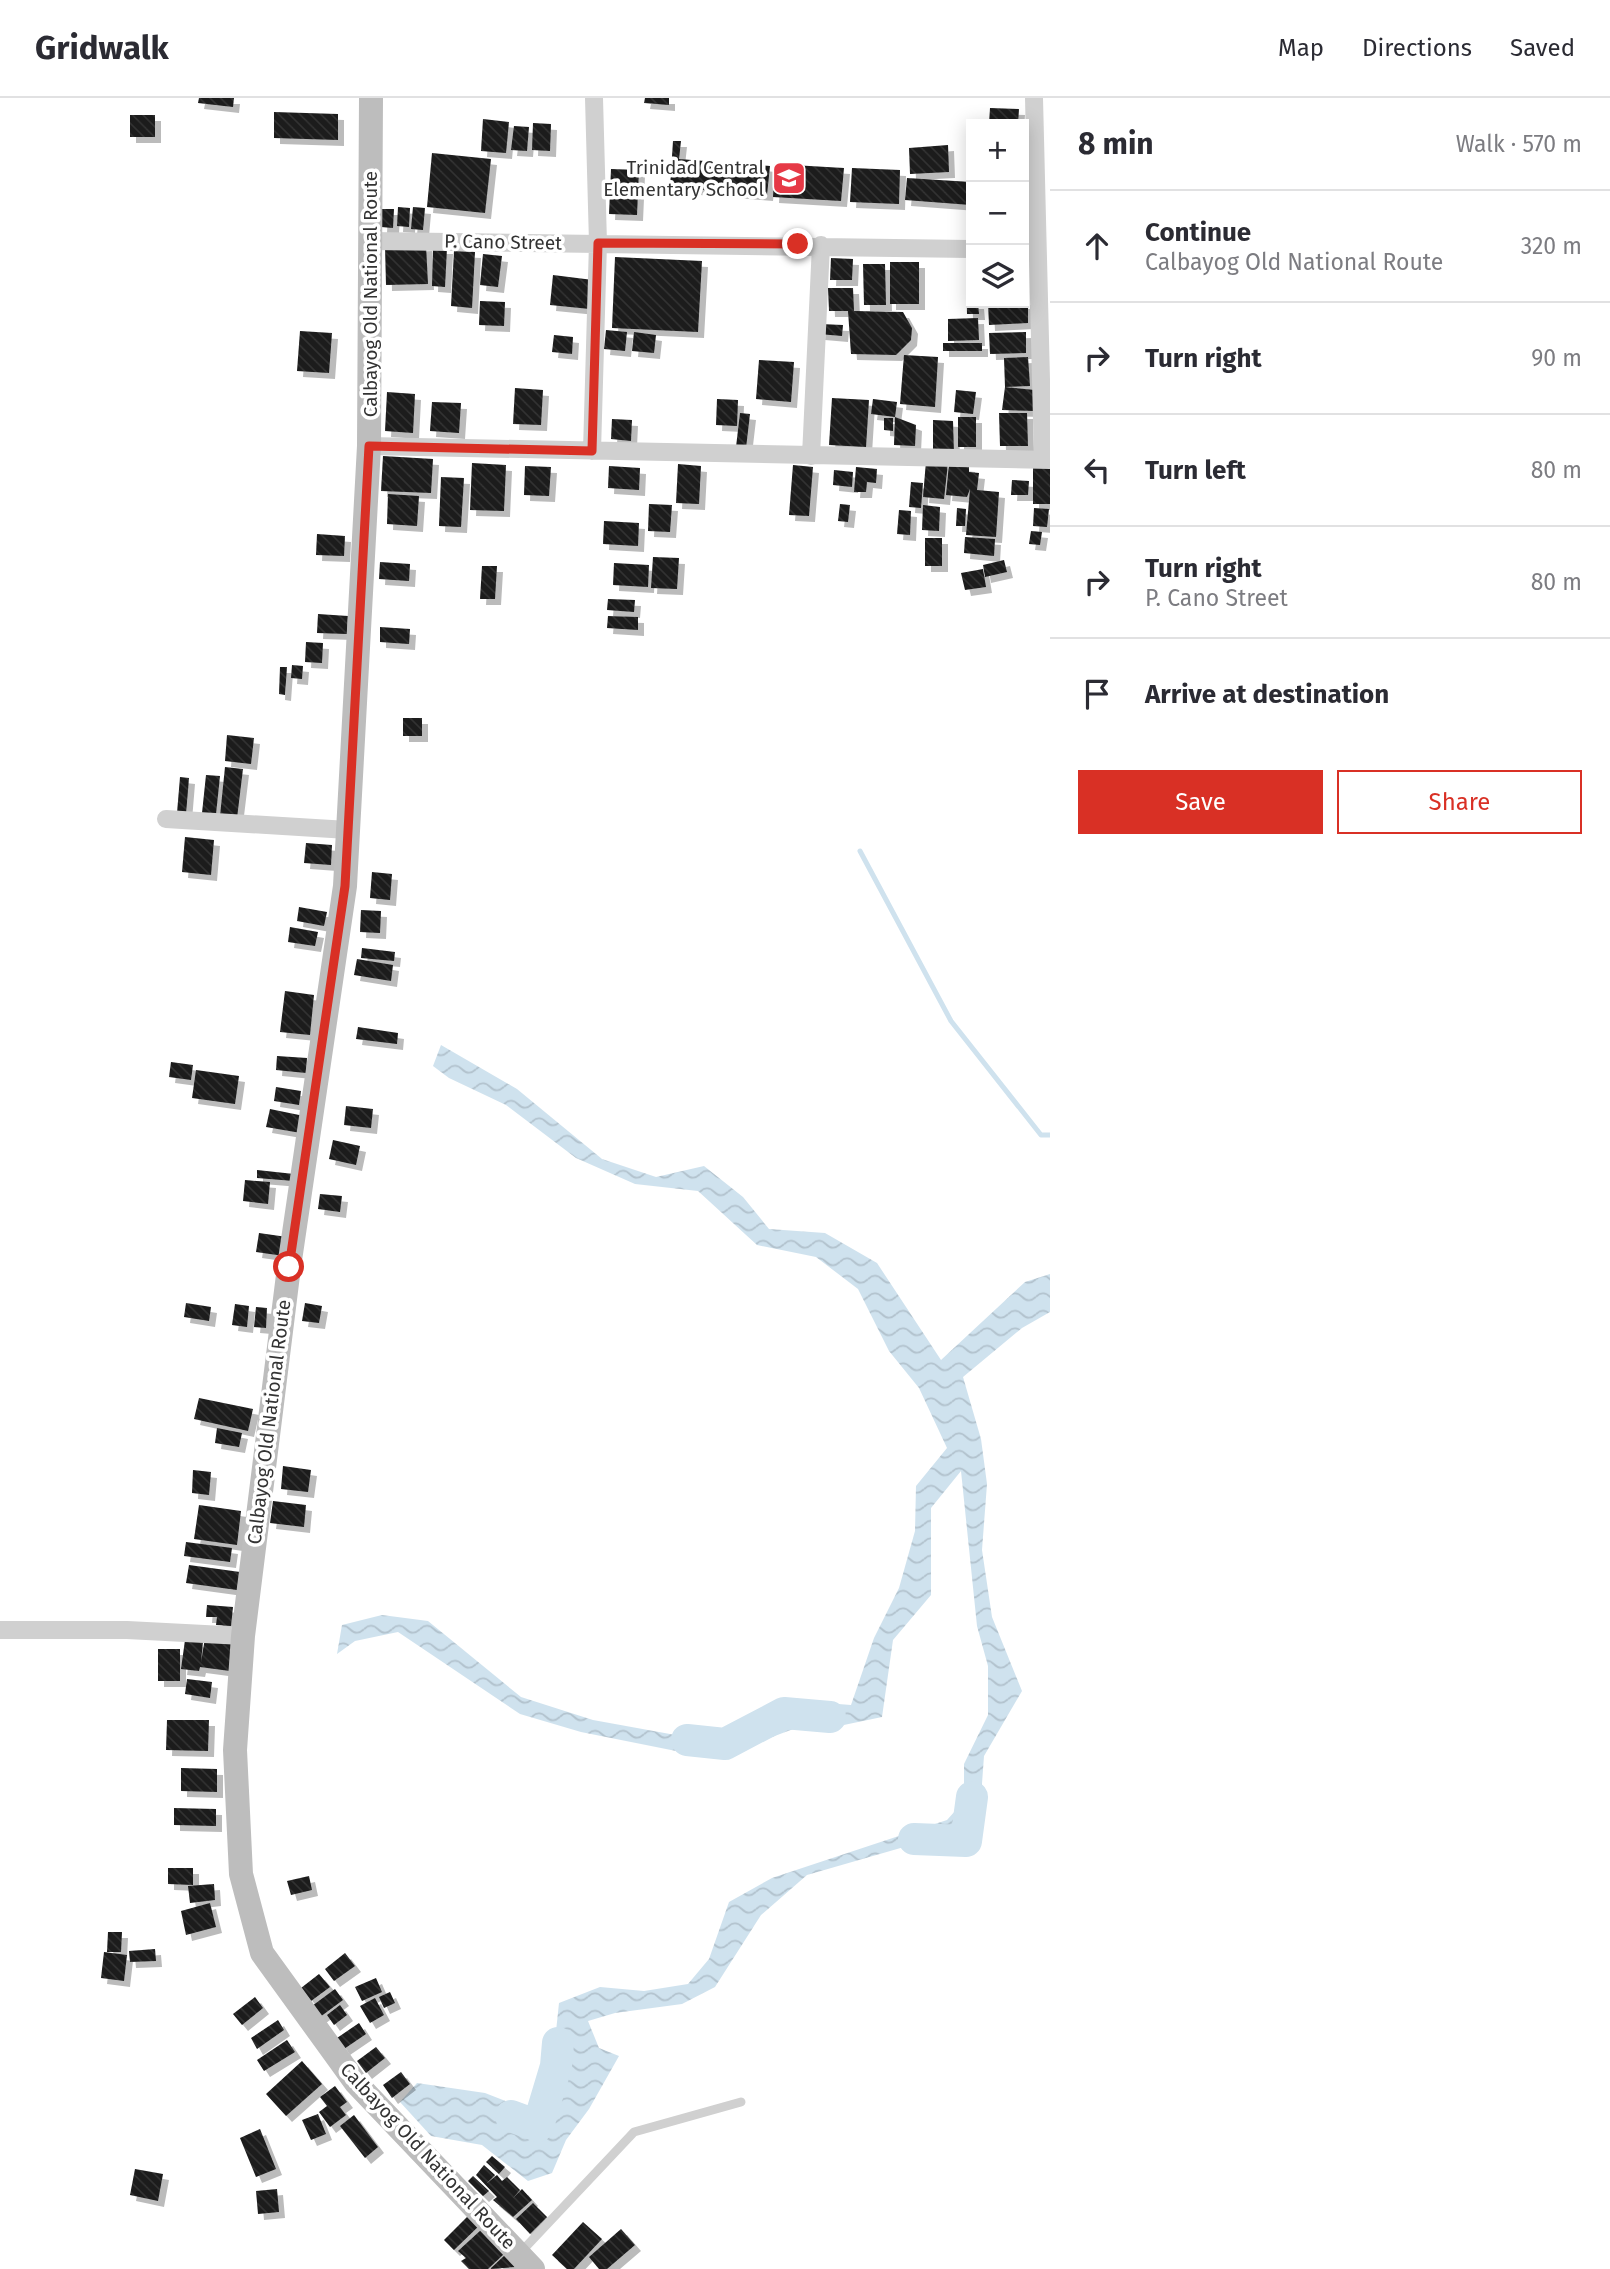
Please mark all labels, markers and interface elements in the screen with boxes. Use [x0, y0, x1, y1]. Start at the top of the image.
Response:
text: Gridwalk [35, 28, 169, 68]
text: Map [1278, 34, 1324, 62]
text: Directions [1362, 34, 1472, 62]
text: Saved [1510, 34, 1575, 62]
map controls [966, 119, 1029, 308]
button: + [966, 119, 1029, 182]
text: 8 min [1078, 126, 1154, 162]
text: Walk · 570 m [1456, 130, 1582, 158]
place label: Trinidad Central Elementary School [603, 156, 764, 201]
school or university icon: Trinidad Central Elementary School [770, 159, 808, 197]
street label: Calbayog Old National Route [359, 171, 382, 417]
button: − [966, 182, 1029, 245]
text: Continue [1145, 217, 1251, 248]
icon: ahead [1078, 227, 1116, 265]
route end [782, 228, 813, 259]
street label: P. Cano Street [444, 229, 562, 255]
text: 320 m [1521, 232, 1582, 260]
button: layers [966, 245, 1029, 308]
text: Calbayog Old National Route [1145, 248, 1443, 276]
icon: right [1078, 339, 1116, 377]
text: Turn right [1145, 343, 1262, 374]
text: 90 m [1531, 344, 1582, 372]
icon: left [1078, 451, 1116, 489]
text: Turn left [1145, 455, 1246, 486]
text: 80 m [1531, 456, 1582, 484]
text: Turn right [1145, 553, 1262, 584]
icon: right [1078, 563, 1116, 601]
text: 80 m [1531, 568, 1582, 596]
text: P. Cano Street [1145, 584, 1288, 612]
icon: arrive [1078, 675, 1116, 713]
text: Arrive at destination [1145, 679, 1389, 710]
button: Save [1078, 770, 1323, 834]
button: Share [1337, 770, 1582, 834]
route start [273, 1251, 304, 1282]
street label: Calbayog Old National Route [243, 1298, 295, 1546]
street label: Calbayog Old National Route [336, 2058, 520, 2254]

